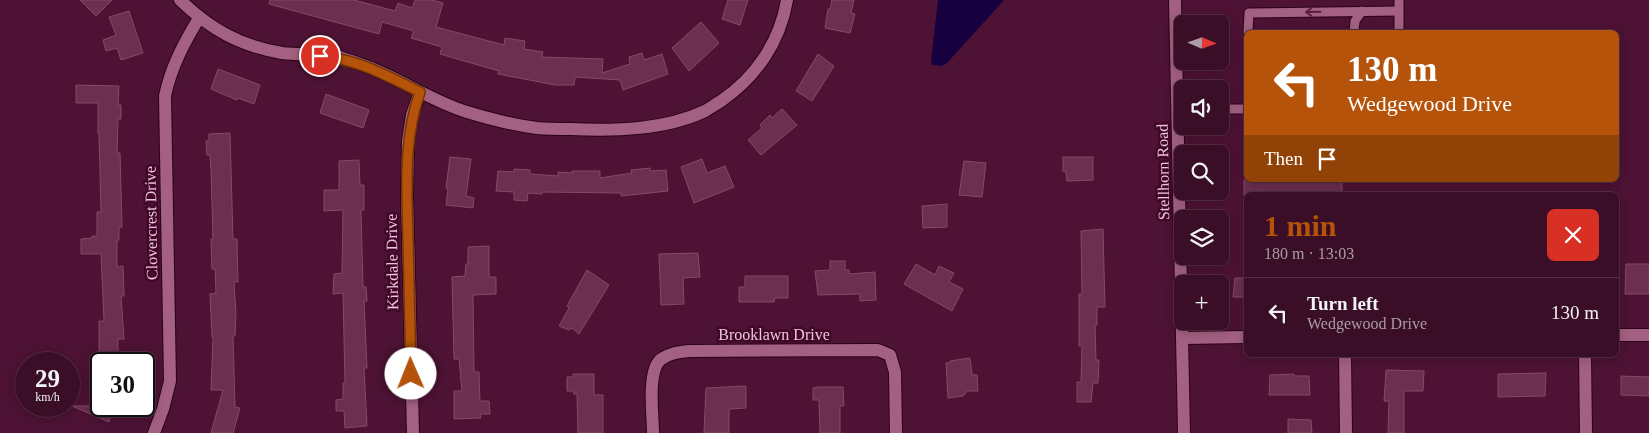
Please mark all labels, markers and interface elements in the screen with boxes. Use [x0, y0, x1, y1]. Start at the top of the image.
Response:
one-way arrow [1305, 7, 1322, 17]
north arrow [1174, 15, 1229, 70]
map controls [1174, 15, 1229, 330]
pin [299, 35, 341, 77]
icon: arrive [306, 42, 334, 70]
icon: left [1264, 50, 1329, 115]
text: 130 m [1347, 50, 1437, 89]
button: sound [1174, 80, 1229, 135]
text: Wedgewood Drive [1347, 91, 1512, 116]
street label: Stellhorn Road [1154, 124, 1172, 220]
button: search [1174, 145, 1229, 200]
icon: arrive [1313, 145, 1341, 173]
text: Then [1264, 148, 1303, 169]
street label: Clovercrest Drive [142, 166, 160, 280]
text: 1 min [1264, 209, 1337, 242]
button: close [1547, 209, 1599, 261]
button: layers [1174, 210, 1229, 265]
street label: Kirkdale Drive [383, 214, 401, 310]
text: 180 m · 13:03 [1264, 245, 1354, 262]
button: + [1174, 275, 1229, 330]
text: Turn left [1307, 293, 1379, 314]
icon: left [1264, 299, 1292, 327]
text: 130 m [1551, 302, 1599, 323]
text: Wedgewood Drive [1307, 315, 1427, 332]
street label: Brooklawn Drive [718, 326, 830, 343]
position arrow [384, 347, 436, 399]
speed limit sign: 30 [90, 352, 155, 417]
text: 29 [35, 365, 60, 392]
text: km/h [35, 390, 60, 404]

